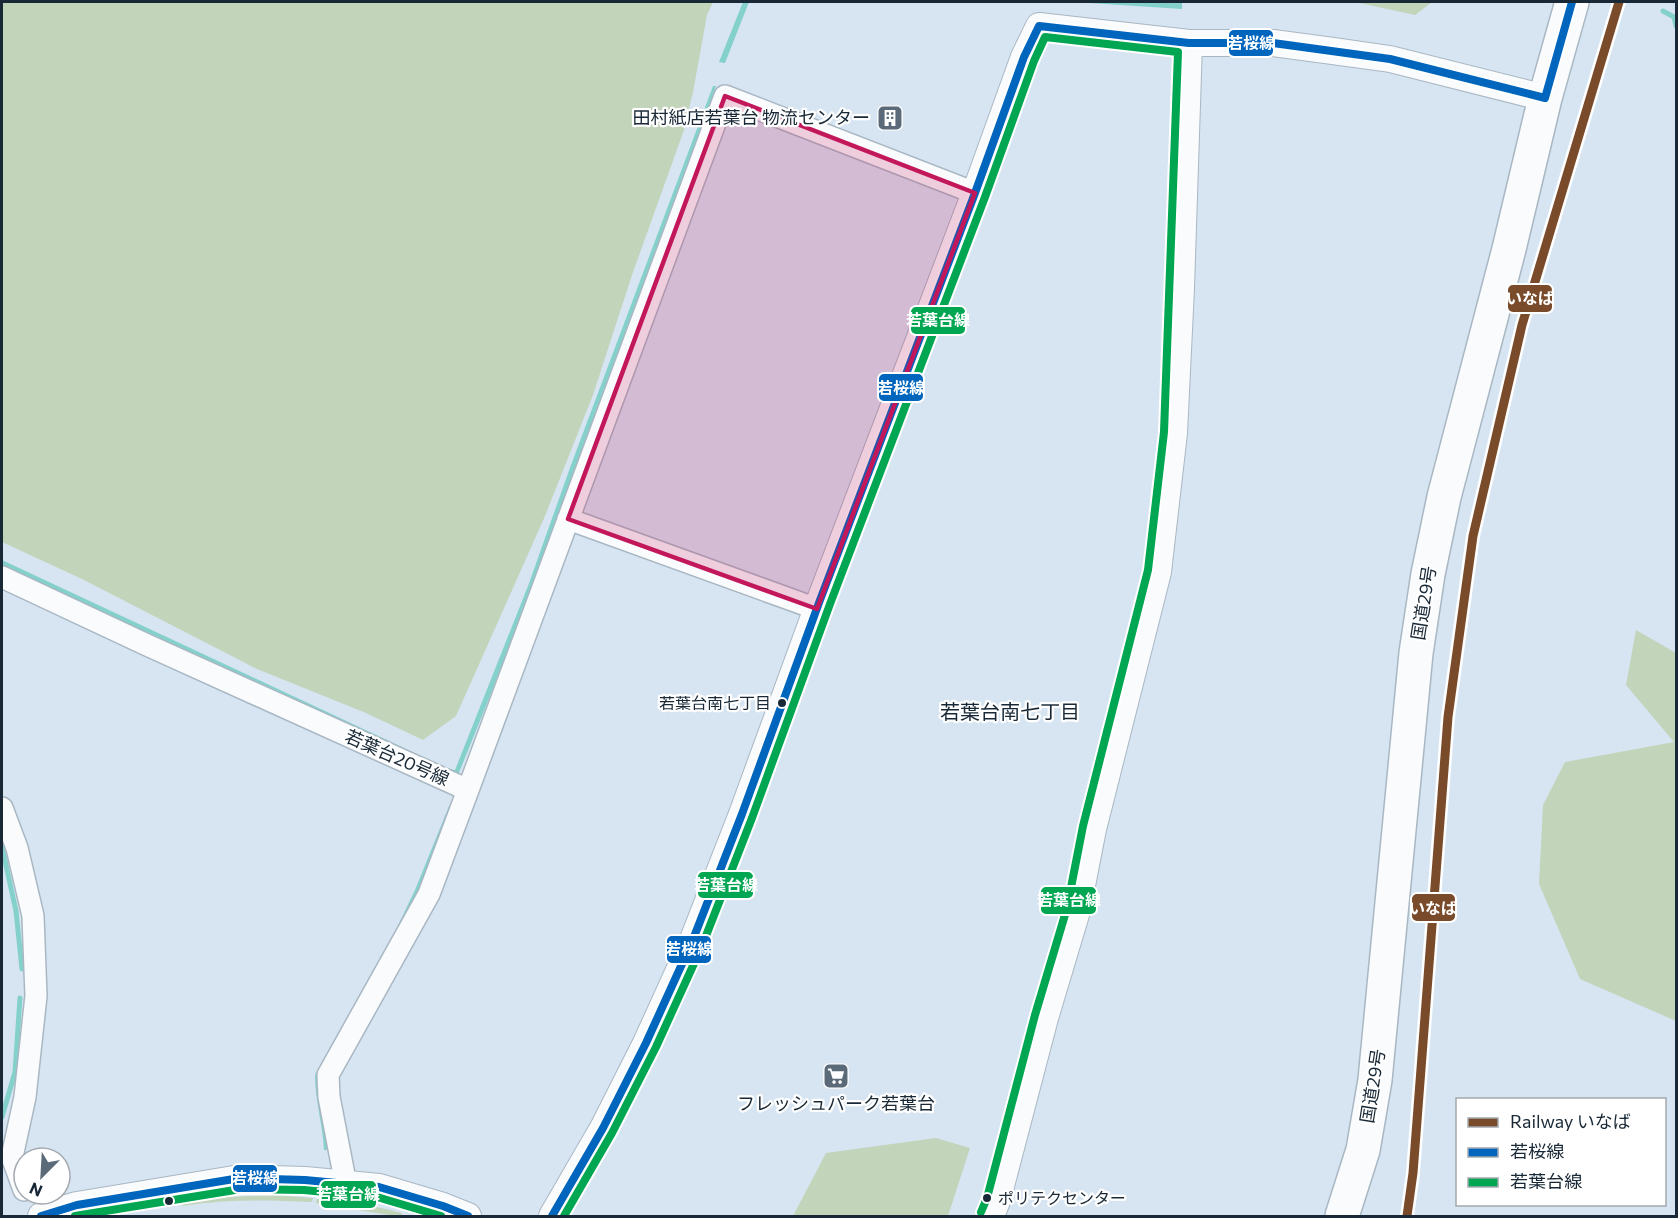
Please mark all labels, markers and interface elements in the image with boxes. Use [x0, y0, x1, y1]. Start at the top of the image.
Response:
line badge: 若桜線 [1228, 29, 1274, 57]
text: 若桜線 [1227, 33, 1275, 52]
building icon: 田村紙店若葉台 物流センター [875, 103, 905, 133]
place label: 田村紙店若葉台 物流センター [633, 106, 870, 128]
line badge: いなば [1507, 284, 1553, 313]
text: いなば [1506, 288, 1554, 307]
line badge: 若葉台線 [910, 306, 966, 335]
text: 若葉台線 [906, 310, 970, 329]
line badge: 若桜線 [878, 373, 924, 402]
text: 若桜線 [877, 378, 925, 397]
street label: 国道29号 [1406, 564, 1440, 642]
place label: 若葉台南七丁目 [659, 693, 771, 712]
marker: 若葉台南七丁目 [776, 697, 788, 709]
district label: 若葉台南七丁目 [940, 699, 1080, 723]
street label: 若葉台20号線 [342, 724, 453, 790]
line badge: 若葉台線 [697, 871, 754, 899]
text: 若葉台線 [694, 875, 758, 894]
line badge: 若葉台線 [1040, 886, 1097, 915]
text: 若葉台線 [1037, 890, 1101, 909]
line badge: いなば [1411, 893, 1456, 922]
text: いなば [1409, 898, 1457, 917]
line badge: 若桜線 [666, 935, 712, 964]
text: 若桜線 [665, 939, 713, 958]
street label: 国道29号 [1355, 1047, 1389, 1125]
supermarket icon: フレッシュパーク若葉台 [821, 1061, 851, 1091]
place label: フレッシュパーク若葉台 [737, 1092, 935, 1114]
legend [1456, 1098, 1666, 1206]
text: Railway いなば [1510, 1110, 1631, 1132]
text: 若桜線 [1510, 1140, 1564, 1162]
north arrow [12, 1146, 72, 1206]
line badge: 若桜線 [232, 1164, 278, 1193]
text: 若桜線 [231, 1168, 279, 1187]
text: 若葉台線 [1510, 1170, 1582, 1192]
text: N [26, 1179, 45, 1201]
line badge: 若葉台線 [320, 1180, 377, 1209]
text: 若葉台線 [316, 1184, 380, 1203]
place label: ポリテクセンター [998, 1188, 1126, 1207]
marker: ポリテクセンター [981, 1192, 993, 1204]
unlabelled marker [163, 1195, 175, 1207]

